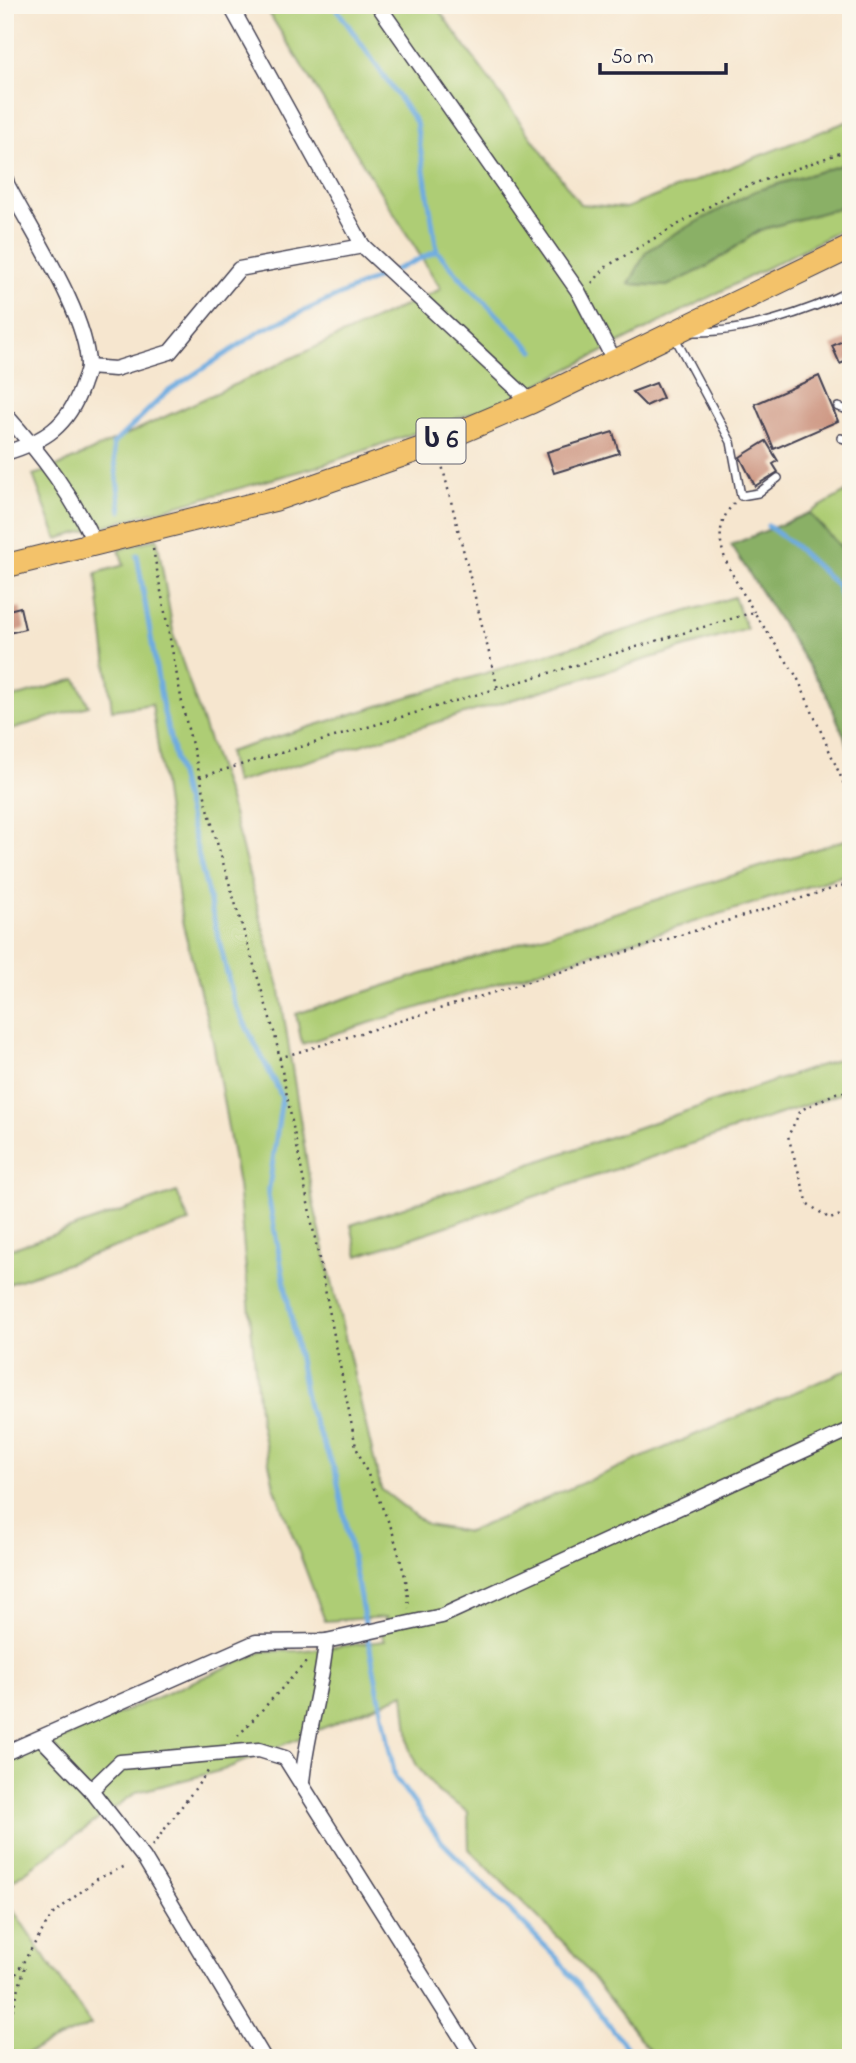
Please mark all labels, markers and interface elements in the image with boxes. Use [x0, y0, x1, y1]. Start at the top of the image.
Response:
scale bar [600, 32, 726, 76]
text: 50 m [611, 43, 654, 73]
road number: ს 6 [416, 418, 466, 463]

